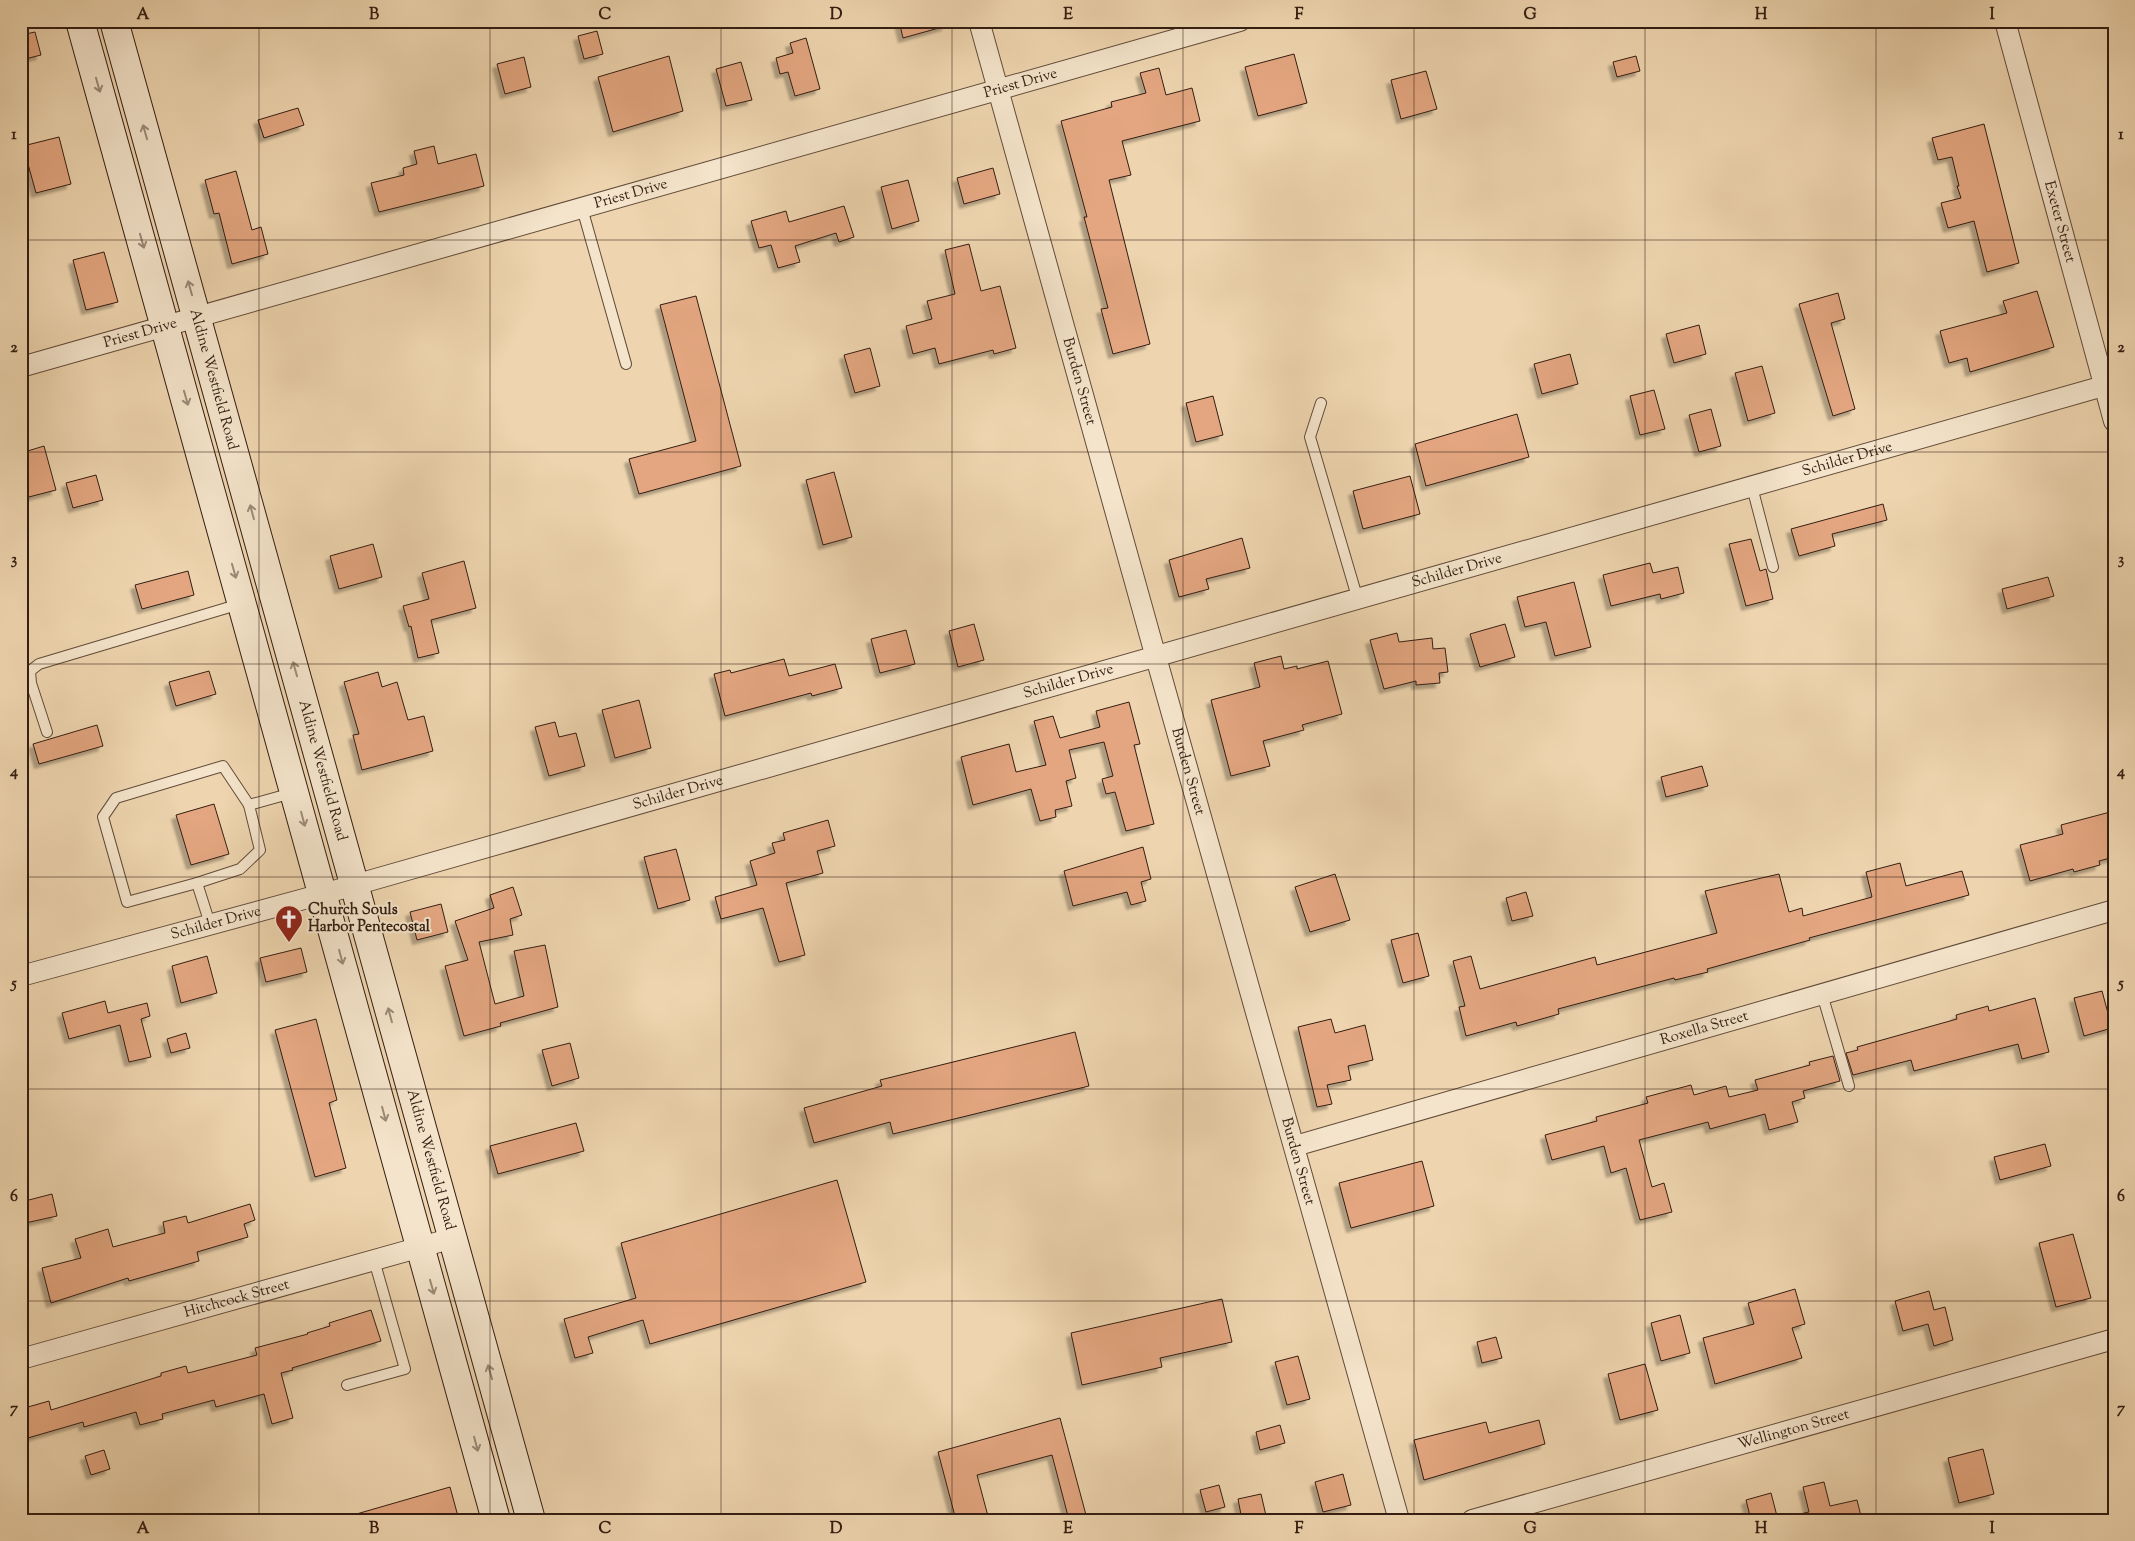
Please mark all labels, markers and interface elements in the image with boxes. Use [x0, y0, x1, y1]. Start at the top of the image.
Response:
text: A [137, 4, 150, 27]
text: B [369, 4, 379, 27]
text: C [599, 4, 612, 27]
text: D [830, 4, 843, 27]
text: E [1063, 4, 1073, 27]
text: F [1295, 4, 1304, 27]
text: G [1523, 4, 1537, 27]
text: H [1755, 4, 1768, 27]
text: I [1989, 4, 1995, 27]
street label: Priest Drive [981, 63, 1060, 104]
one-way arrow [93, 77, 103, 93]
text: 1 [11, 124, 17, 147]
one-way arrow [140, 124, 150, 140]
text: 1 [2118, 124, 2124, 147]
street label: Priest Drive [592, 173, 670, 214]
street label: Exeter Street [2039, 178, 2081, 265]
one-way arrow [138, 233, 148, 249]
one-way arrow [184, 280, 194, 296]
street label: Aldine Westfield Road [184, 306, 243, 453]
street label: Priest Drive [101, 313, 179, 354]
street label: Burden Street [1057, 335, 1101, 427]
text: 2 [10, 337, 18, 360]
text: 2 [2117, 337, 2125, 360]
one-way arrow [182, 389, 192, 405]
street label: Schilder Drive [1800, 436, 1895, 482]
one-way arrow [247, 504, 256, 520]
street label: Schilder Drive [1409, 548, 1504, 593]
text: 3 [11, 549, 18, 572]
text: 3 [2118, 549, 2125, 572]
one-way arrow [230, 563, 240, 579]
street label: Schilder Drive [1021, 658, 1116, 704]
one-way arrow [290, 661, 300, 677]
street label: Aldine Westfield Road [293, 698, 352, 844]
street label: Burden Street [1166, 725, 1210, 818]
text: 4 [9, 761, 18, 784]
text: 4 [2116, 761, 2125, 784]
street label: Schilder Drive [630, 770, 726, 816]
one-way arrow [299, 811, 308, 827]
place label: Church Souls Harbor Pentecostal [308, 900, 431, 938]
street label: Schilder Drive [168, 901, 264, 945]
church icon: Church Souls Harbor Pentecostal [274, 904, 304, 943]
one-way arrow [337, 949, 346, 965]
text: 5 [9, 973, 17, 996]
text: 5 [2116, 973, 2124, 996]
street label: Roxella Street [1658, 1005, 1751, 1051]
one-way arrow [385, 1008, 394, 1024]
street label: Aldine Westfield Road [401, 1087, 461, 1233]
one-way arrow [380, 1105, 389, 1121]
street label: Burden Street [1276, 1115, 1320, 1207]
text: 6 [10, 1186, 18, 1209]
text: 6 [2117, 1186, 2125, 1209]
street label: Hitchcock Street [182, 1274, 292, 1323]
one-way arrow [428, 1279, 437, 1295]
one-way arrow [484, 1364, 494, 1380]
text: 7 [10, 1398, 19, 1421]
text: 7 [2117, 1398, 2126, 1421]
street label: Wellington Street [1735, 1404, 1852, 1455]
one-way arrow [471, 1436, 481, 1452]
text: A [137, 1518, 150, 1541]
text: B [369, 1518, 379, 1541]
text: C [599, 1518, 612, 1541]
text: D [830, 1518, 843, 1541]
text: E [1063, 1518, 1073, 1541]
text: F [1295, 1518, 1304, 1541]
text: G [1523, 1518, 1537, 1541]
text: H [1755, 1518, 1768, 1541]
text: I [1989, 1518, 1995, 1541]

